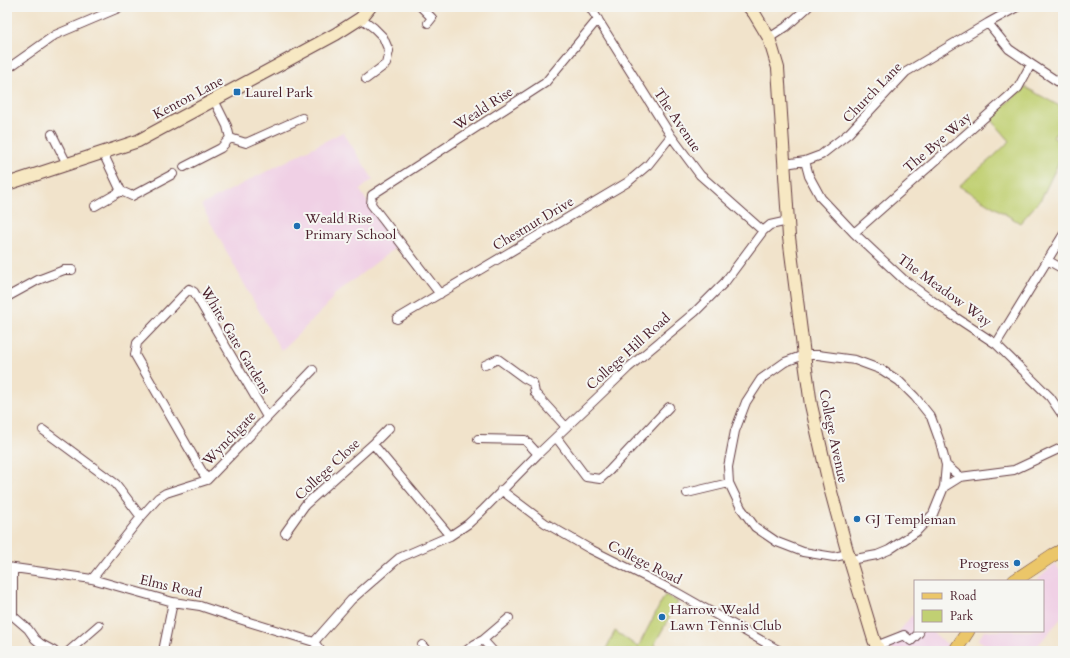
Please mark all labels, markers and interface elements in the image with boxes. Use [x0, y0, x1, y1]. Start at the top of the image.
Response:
street label: Church Lane [838, 58, 906, 127]
street label: Kenton Lane [150, 71, 227, 124]
street label: Weald Rise [449, 82, 517, 135]
place label: Laurel Park [245, 83, 313, 102]
street label: The Avenue [649, 85, 706, 156]
marker: Laurel Park [232, 87, 242, 97]
street label: The Bye Way [899, 107, 976, 177]
street label: Chestnut Drive [489, 192, 577, 255]
place label: Weald Rise Primary School [304, 209, 397, 244]
marker: Weald Rise Primary School [292, 221, 302, 231]
street label: The Meadow Way [894, 250, 996, 332]
street label: White Gate Gardens [195, 282, 275, 398]
street label: College Hill Road [582, 308, 675, 394]
street label: College Avenue [814, 388, 853, 485]
street label: Wynchgate [198, 407, 260, 471]
street label: College Close [291, 434, 364, 504]
place label: GJ Templeman [865, 510, 956, 529]
marker: GJ Templeman [852, 514, 862, 524]
street label: College Road [605, 536, 685, 589]
place label: Progress [959, 554, 1009, 573]
marker: Progress [1012, 558, 1022, 568]
street label: Elms Road [138, 570, 204, 603]
legend [914, 580, 1044, 632]
text: Road [950, 588, 977, 604]
place label: Harrow Weald Lawn Tennis Club [670, 600, 782, 635]
text: Park [950, 608, 974, 624]
marker: Harrow Weald Lawn Tennis Club [657, 612, 667, 622]

